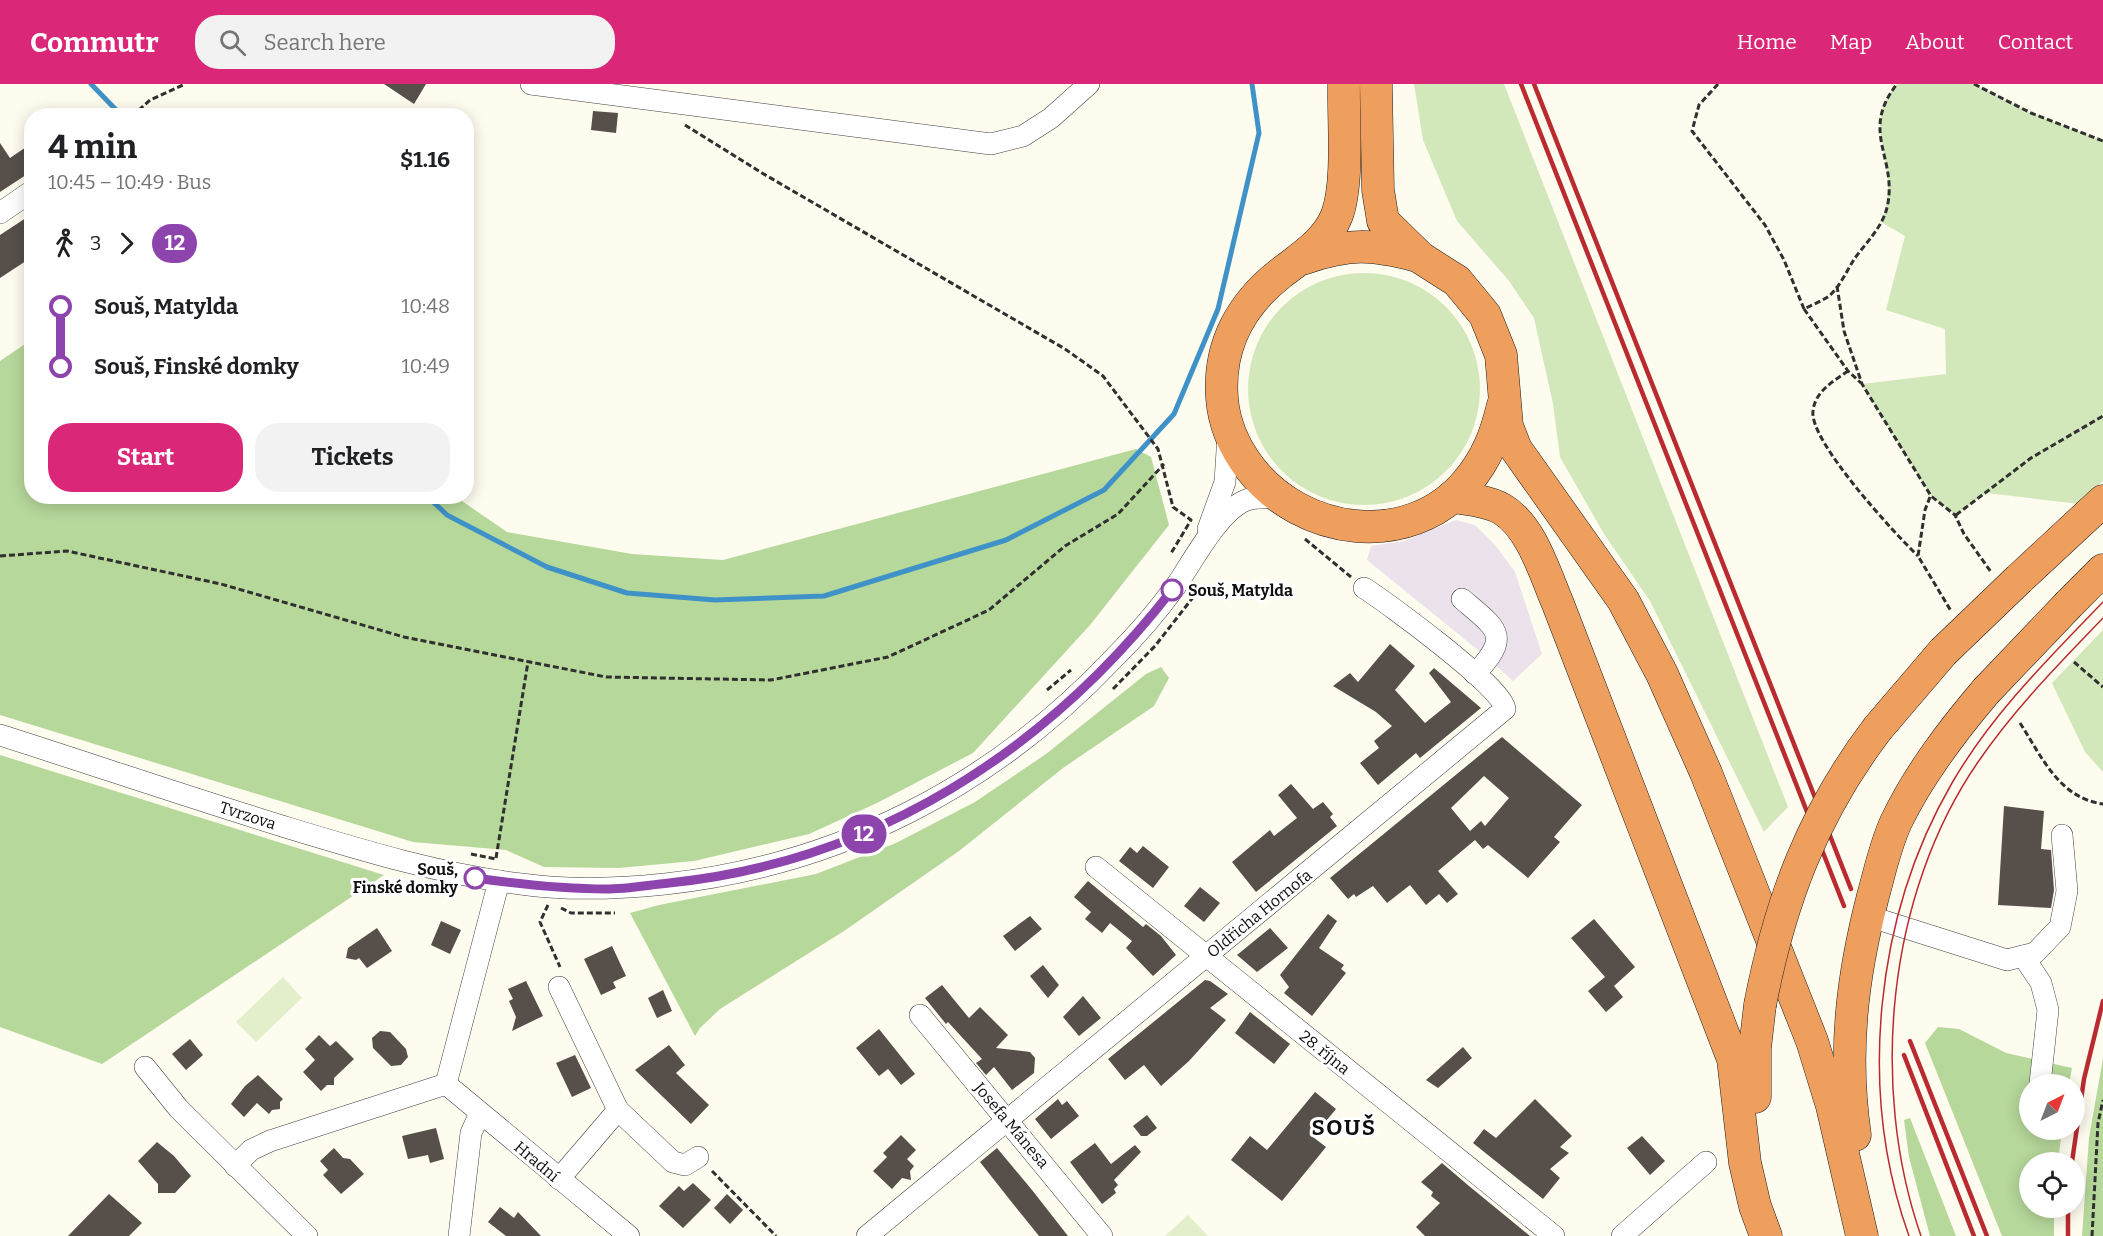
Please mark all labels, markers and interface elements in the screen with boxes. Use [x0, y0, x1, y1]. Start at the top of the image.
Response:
search box [195, 15, 615, 69]
text: Commutr [30, 26, 159, 59]
icon: search [216, 26, 249, 59]
text: Search here [264, 29, 386, 56]
text: Home [1737, 29, 1797, 55]
text: Map [1830, 29, 1872, 55]
text: About [1905, 29, 1965, 55]
text: Contact [1998, 29, 2073, 55]
text: 4 min [48, 127, 137, 167]
text: $1.16 [400, 146, 450, 173]
text: 10:45 – 10:49 · Bus [48, 170, 211, 194]
icon: walk [48, 227, 81, 260]
icon: forward [110, 227, 143, 260]
text: 12 [164, 230, 185, 256]
text: 3 [90, 231, 101, 255]
text: Souš, Matylda [94, 293, 238, 320]
text: 10:48 [401, 294, 450, 318]
text: Souš, Finské domky [94, 353, 299, 380]
text: 10:49 [401, 354, 450, 378]
button: Start [48, 423, 243, 492]
button: Tickets [255, 423, 450, 492]
marker: Souš, Matylda [1161, 579, 1183, 601]
place label: Souš, Matylda [1188, 581, 1293, 600]
street label: Tvrzova [217, 797, 279, 834]
line badge: 12 [837, 814, 891, 854]
text: 12 [854, 821, 874, 847]
place label: Souš, Finské domky [353, 860, 458, 897]
street label: Oldřicha Hornofa [1203, 865, 1316, 962]
marker: Souš, Finské domky [464, 867, 486, 889]
street label: 28. října [1296, 1026, 1354, 1079]
north arrow [2019, 1074, 2085, 1140]
map controls [2019, 1074, 2085, 1218]
street label: Josefa Mánesa [970, 1078, 1053, 1172]
district label: SOUŠ [1312, 1113, 1376, 1141]
street label: Hradní [510, 1137, 563, 1186]
button: locate [2019, 1152, 2085, 1218]

